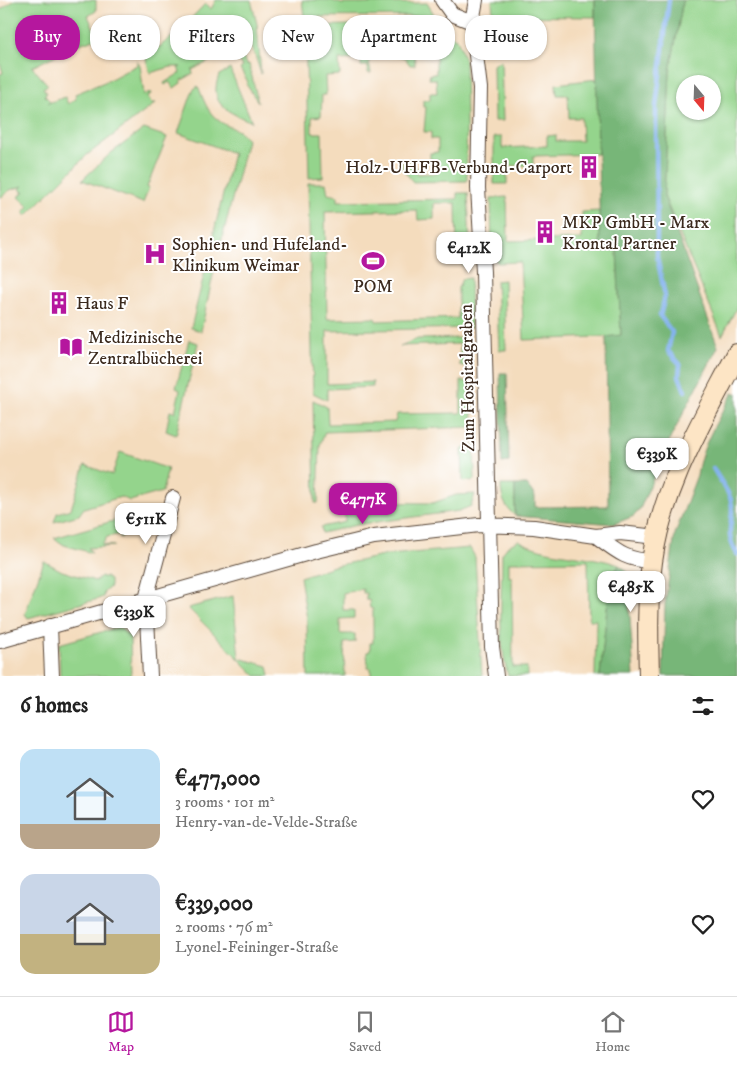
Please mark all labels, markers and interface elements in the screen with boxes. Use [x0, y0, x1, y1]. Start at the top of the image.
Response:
chip: Buy [15, 15, 80, 60]
chip: Rent [90, 15, 160, 60]
chip: Filters [170, 15, 253, 60]
chip: New [263, 15, 332, 60]
chip: Apartment [342, 15, 455, 60]
chip: House [465, 15, 547, 60]
north arrow [676, 75, 721, 120]
map controls [676, 75, 721, 120]
building icon: Holz-UHFB-Verbund-Carport [576, 154, 602, 180]
place label: Holz-UHFB-Verbund-Carport [345, 157, 572, 179]
place label: MKP GmbH - Marx Krontal Partner [562, 212, 710, 255]
building icon: MKP GmbH - Marx Krontal Partner [532, 219, 558, 245]
pin: €412K [434, 232, 504, 274]
place label: Sophien- und Hufeland- Klinikum Weimar [172, 234, 347, 277]
text: €412K [447, 238, 491, 258]
hospital icon: Sophien- und Hufeland- Klinikum Weimar [142, 241, 168, 267]
sports icon: POM [360, 248, 386, 274]
place label: POM [353, 276, 393, 298]
building icon: Haus F [46, 290, 72, 316]
place label: Haus F [76, 293, 128, 315]
street label: Zum Hospitalgraben [456, 303, 480, 452]
place label: Medizinische Zentralbücherei [88, 327, 202, 370]
library icon: Medizinische Zentralbücherei [58, 334, 84, 360]
pin: €339K [622, 438, 692, 480]
text: €339K [637, 444, 677, 464]
pin: €477K [328, 482, 398, 525]
text: €477K [340, 489, 386, 509]
pin: €511K [111, 502, 181, 545]
text: €511K [126, 509, 166, 529]
pin: €485K [596, 570, 666, 613]
text: €485K [608, 577, 654, 597]
pin: €339K [99, 596, 169, 638]
text: €339K [114, 602, 154, 622]
icon: filters [689, 692, 717, 720]
text: 6 homes [20, 693, 88, 719]
text: €477,000 [175, 766, 260, 792]
icon: home [60, 769, 120, 829]
icon: heart [689, 785, 717, 813]
text: 3 rooms · 101 m² [175, 792, 274, 812]
text: Henry-van-de-Velde-Straße [175, 812, 357, 832]
text: €339,000 [175, 891, 253, 917]
icon: home [60, 894, 120, 954]
icon: heart [689, 910, 717, 938]
text: 2 rooms · 76 m² [175, 917, 273, 937]
text: Lyonel-Feininger-Straße [175, 937, 338, 957]
tab: Map [107, 1008, 135, 1056]
tab: Saved [349, 1008, 381, 1056]
tab: Home [595, 1008, 630, 1056]

